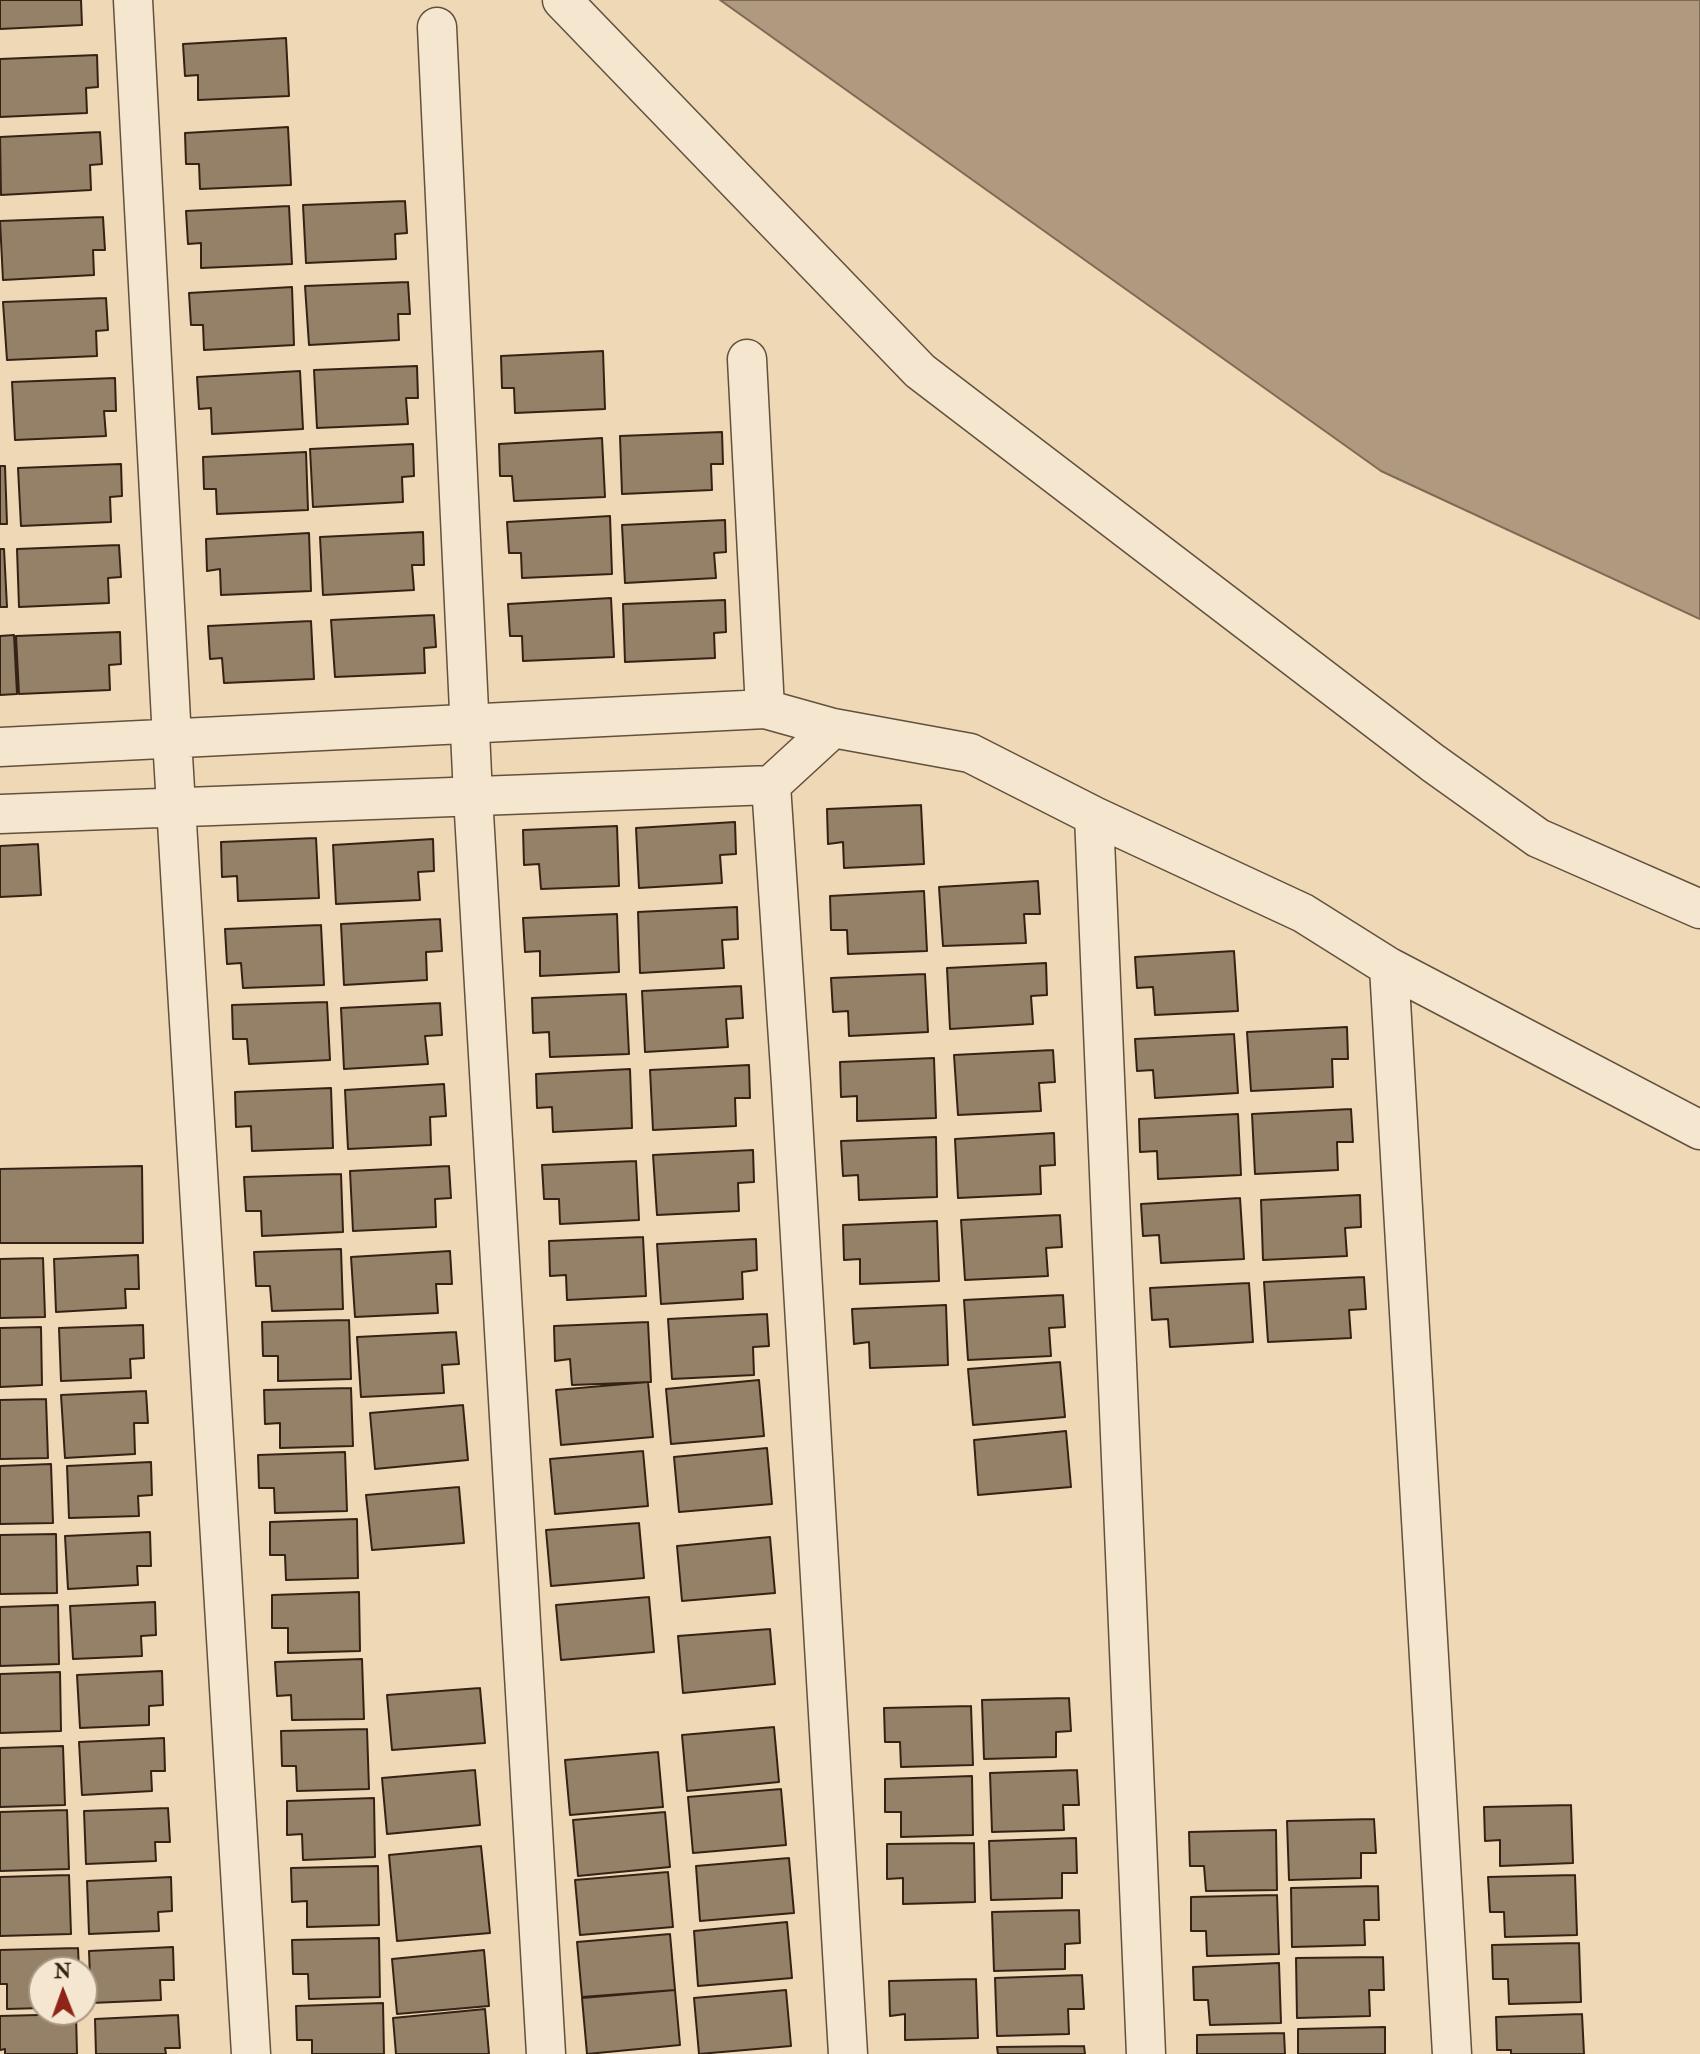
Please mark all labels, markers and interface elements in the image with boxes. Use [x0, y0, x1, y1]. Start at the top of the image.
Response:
north arrow [28, 1956, 98, 2026]
text: N [54, 1960, 71, 1984]

